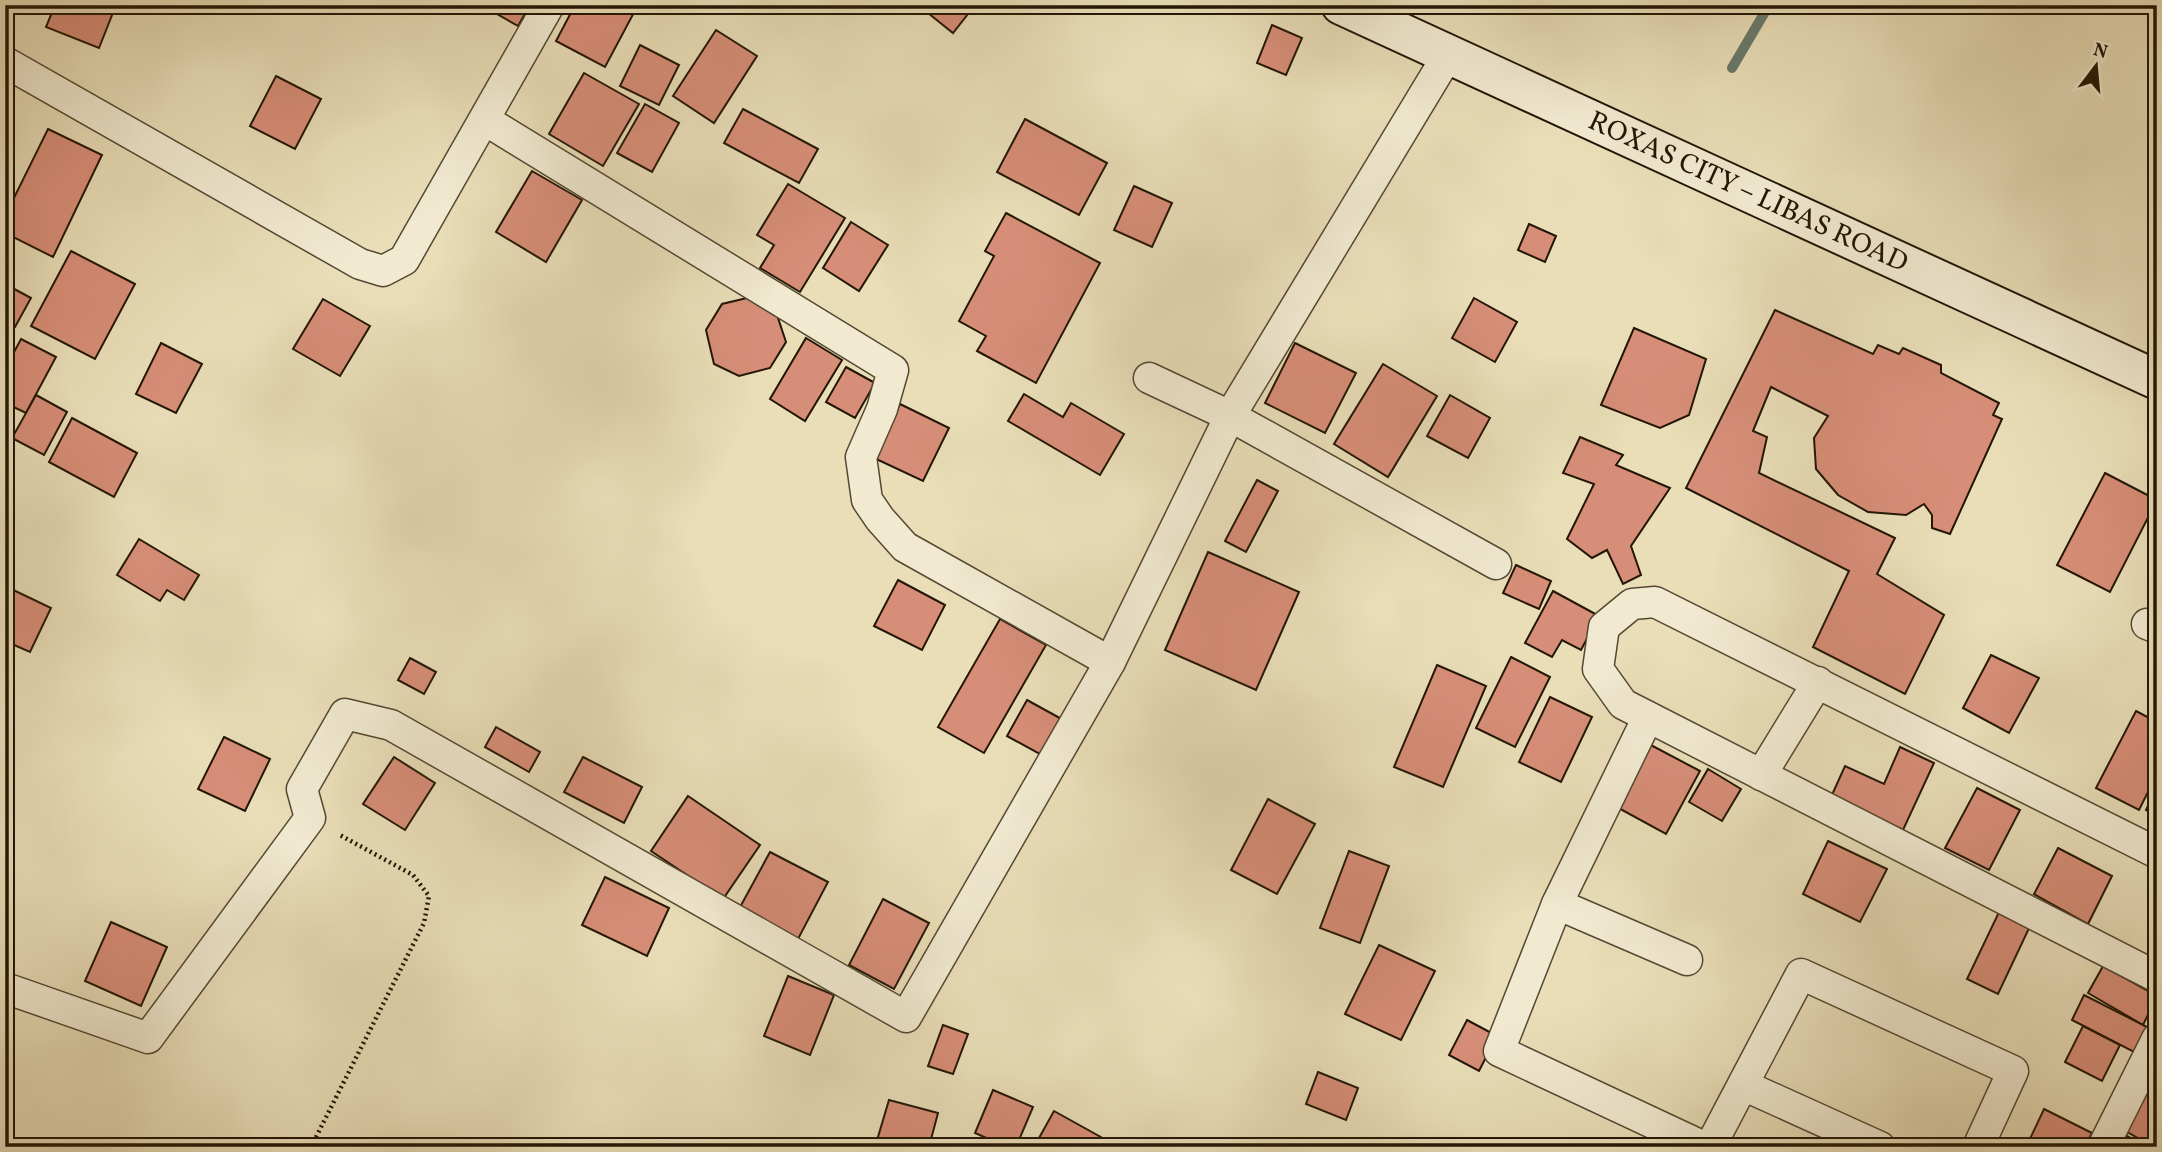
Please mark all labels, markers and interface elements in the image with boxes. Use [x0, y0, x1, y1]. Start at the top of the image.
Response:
north arrow [2060, 32, 2130, 102]
text: N [2090, 37, 2111, 66]
street label: ROXAS CITY – LIBAS ROAD [1582, 102, 1914, 282]

